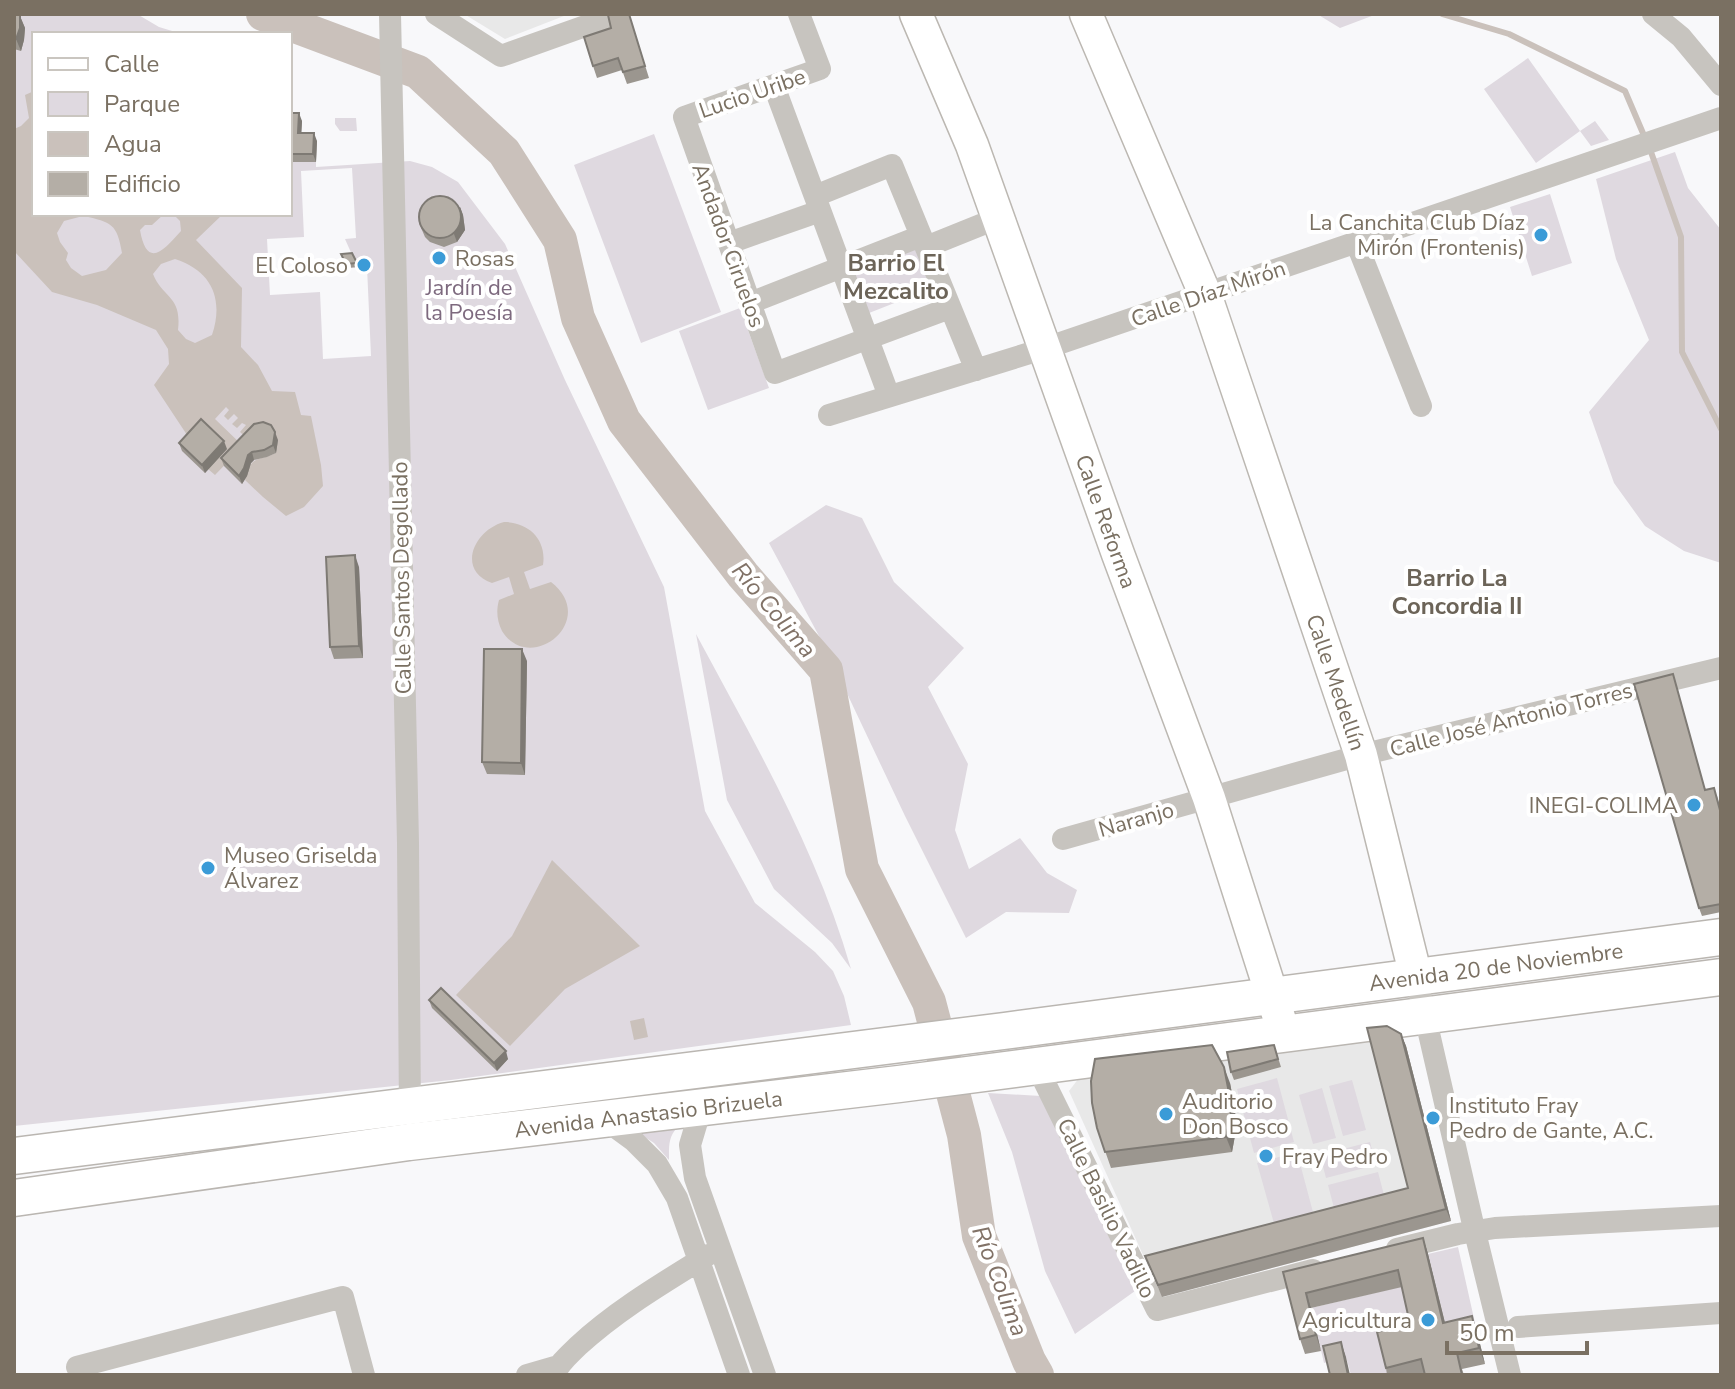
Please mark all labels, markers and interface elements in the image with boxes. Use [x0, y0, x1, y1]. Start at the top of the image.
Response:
legend [32, 32, 292, 216]
text: Calle [104, 48, 159, 80]
street label: Lucio Uribe [695, 62, 810, 126]
text: Parque [104, 88, 180, 120]
text: Agua [104, 128, 162, 160]
street label: Andador Ciruelos [684, 159, 772, 332]
text: Edificio [104, 168, 181, 200]
place label: La Canchita Club Díaz Mirón (Frontenis) [1309, 208, 1525, 263]
marker: La Canchita Club Díaz Mirón (Frontenis) [1532, 226, 1550, 244]
place label: Rosas [455, 244, 515, 274]
district label: Barrio El Mezcalito [843, 247, 949, 307]
marker: Rosas [430, 249, 448, 267]
place label: El Coloso [255, 251, 348, 281]
street label: Calle Díaz Mirón [1127, 253, 1290, 334]
marker: El Coloso [355, 256, 373, 274]
park label: Jardín de la Poesía [424, 273, 513, 328]
street label: Calle Reforma [1068, 451, 1143, 593]
street label: Calle Santos Degollado [385, 461, 419, 695]
water label: Río Colima [725, 555, 823, 665]
district label: Barrio La Concordia II [1391, 562, 1523, 622]
street label: Calle Medellín [1298, 610, 1372, 755]
street label: Calle José Antonio Torres [1387, 675, 1636, 765]
place label: INEGI-COLIMA [1529, 791, 1678, 821]
street label: Naranjo [1095, 795, 1178, 845]
marker: INEGI-COLIMA [1685, 796, 1703, 814]
place label: Museo Griselda Álvarez [224, 841, 377, 896]
marker: Museo Griselda Álvarez [199, 859, 217, 877]
street label: Avenida 20 de Noviembre [1367, 936, 1625, 999]
street label: Avenida Anastasio Brizuela [513, 1084, 784, 1145]
place label: Auditorio Don Bosco [1182, 1087, 1289, 1142]
place label: Instituto Fray Pedro de Gante, A.C. [1449, 1091, 1654, 1146]
marker: Auditorio Don Bosco [1157, 1105, 1175, 1123]
marker: Instituto Fray Pedro de Gante, A.C. [1424, 1109, 1442, 1127]
street label: Calle Basilio Vadillo [1049, 1113, 1163, 1303]
place label: Fray Pedro [1282, 1142, 1388, 1172]
marker: Fray Pedro [1257, 1147, 1275, 1165]
water label: Río Colima [964, 1221, 1036, 1341]
scale bar [1447, 1305, 1587, 1355]
place label: Agricultura [1302, 1306, 1412, 1336]
marker: Agricultura [1419, 1311, 1437, 1329]
text: 50 m [1459, 1317, 1515, 1349]

